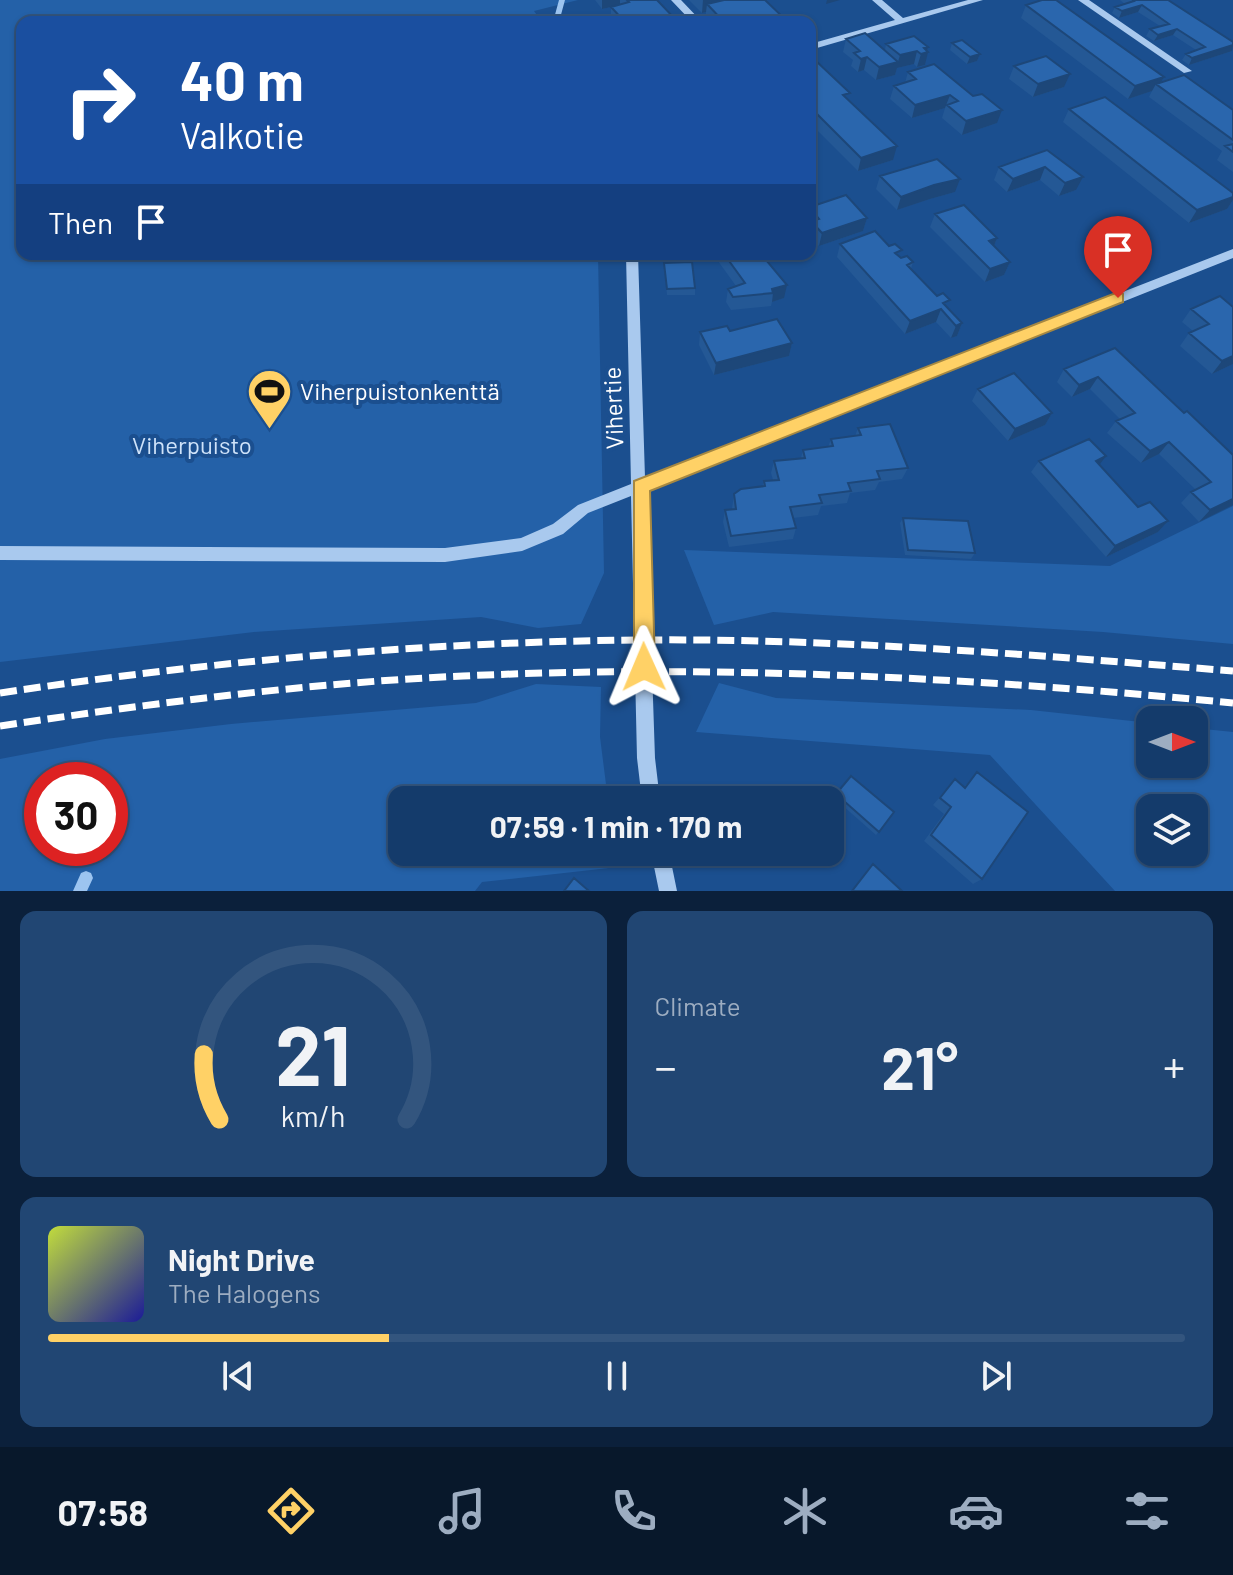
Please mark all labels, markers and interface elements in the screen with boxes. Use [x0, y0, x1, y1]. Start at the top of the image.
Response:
text: 40 m [180, 45, 304, 112]
icon: right [48, 48, 152, 152]
text: Valkotie [180, 113, 304, 156]
icon: arrive [129, 200, 173, 244]
text: Then [48, 204, 113, 240]
pin [1084, 216, 1152, 298]
icon: arrive [1096, 228, 1140, 272]
street label: Vihertie [597, 366, 628, 450]
sports icon: Viherpuistonkenttä [245, 368, 293, 431]
place label: Viherpuistonkenttä [300, 376, 500, 405]
park label: Viherpuisto [132, 430, 252, 459]
position arrow [602, 625, 686, 709]
north arrow [1136, 706, 1208, 778]
map controls [1136, 706, 1208, 866]
speed limit sign: 30 [24, 762, 128, 866]
button: layers [1136, 794, 1208, 866]
text: 07:59 · 1 min · 170 m [490, 808, 742, 844]
text: Climate [655, 990, 741, 1021]
text: 21 [275, 1003, 351, 1103]
text: 21° [881, 1030, 958, 1102]
text: − [655, 1039, 677, 1092]
text: + [1163, 1039, 1185, 1092]
text: km/h [281, 1098, 346, 1133]
text: Night Drive [168, 1241, 315, 1277]
text: The Halogens [168, 1277, 320, 1308]
icon: previous [216, 1354, 260, 1398]
icon: pause [595, 1354, 639, 1398]
icon: next [974, 1354, 1018, 1398]
icon: directions [263, 1483, 319, 1539]
icon: music [434, 1483, 490, 1539]
icon: phone [606, 1483, 662, 1539]
icon: climate [777, 1483, 833, 1539]
icon: car [948, 1483, 1004, 1539]
icon: filters [1119, 1483, 1175, 1539]
text: 07:58 [58, 1490, 148, 1533]

